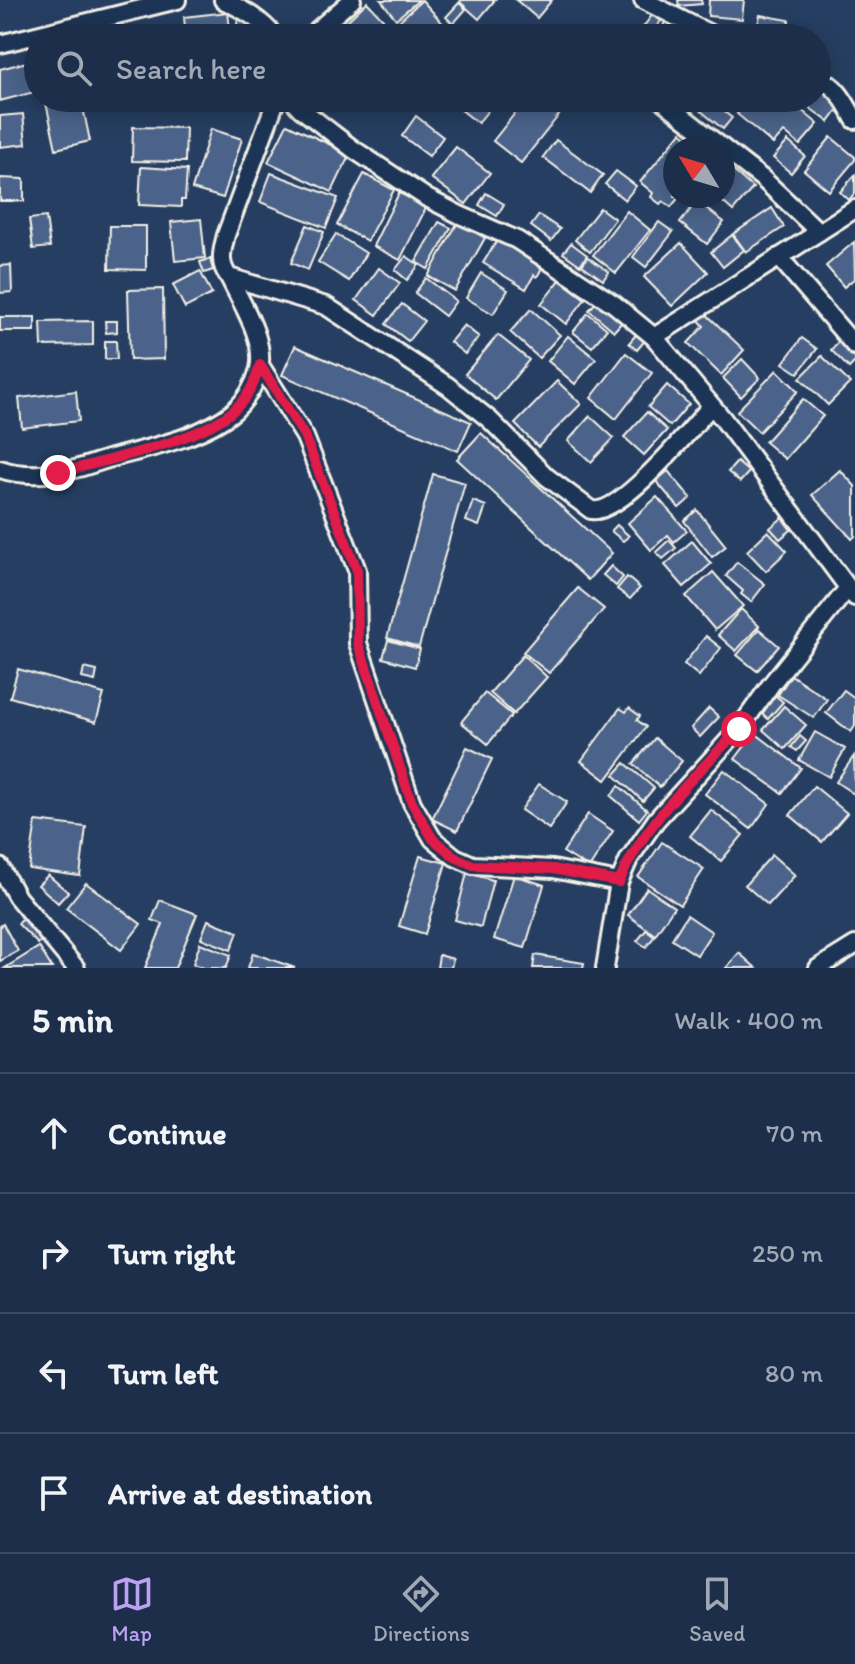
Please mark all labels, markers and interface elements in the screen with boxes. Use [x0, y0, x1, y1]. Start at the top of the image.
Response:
search box [24, 24, 831, 112]
icon: search [52, 46, 96, 90]
text: Search here [116, 50, 266, 87]
north arrow [663, 136, 735, 208]
route end [40, 455, 76, 491]
route start [721, 711, 757, 747]
text: 5 min [32, 1000, 113, 1041]
text: Walk · 400 m [674, 1004, 823, 1036]
icon: ahead [32, 1111, 76, 1155]
text: Continue [108, 1115, 227, 1152]
text: 70 m [766, 1117, 823, 1149]
icon: right [32, 1231, 76, 1275]
text: Turn right [108, 1235, 236, 1272]
text: 250 m [752, 1237, 823, 1269]
icon: left [32, 1351, 76, 1395]
text: Turn left [108, 1355, 219, 1392]
text: 80 m [765, 1357, 823, 1389]
icon: arrive [32, 1471, 76, 1515]
text: Arrive at destination [108, 1475, 372, 1512]
tab: Map [110, 1572, 154, 1647]
tab: Directions [373, 1572, 470, 1647]
tab: Saved [689, 1572, 745, 1647]

